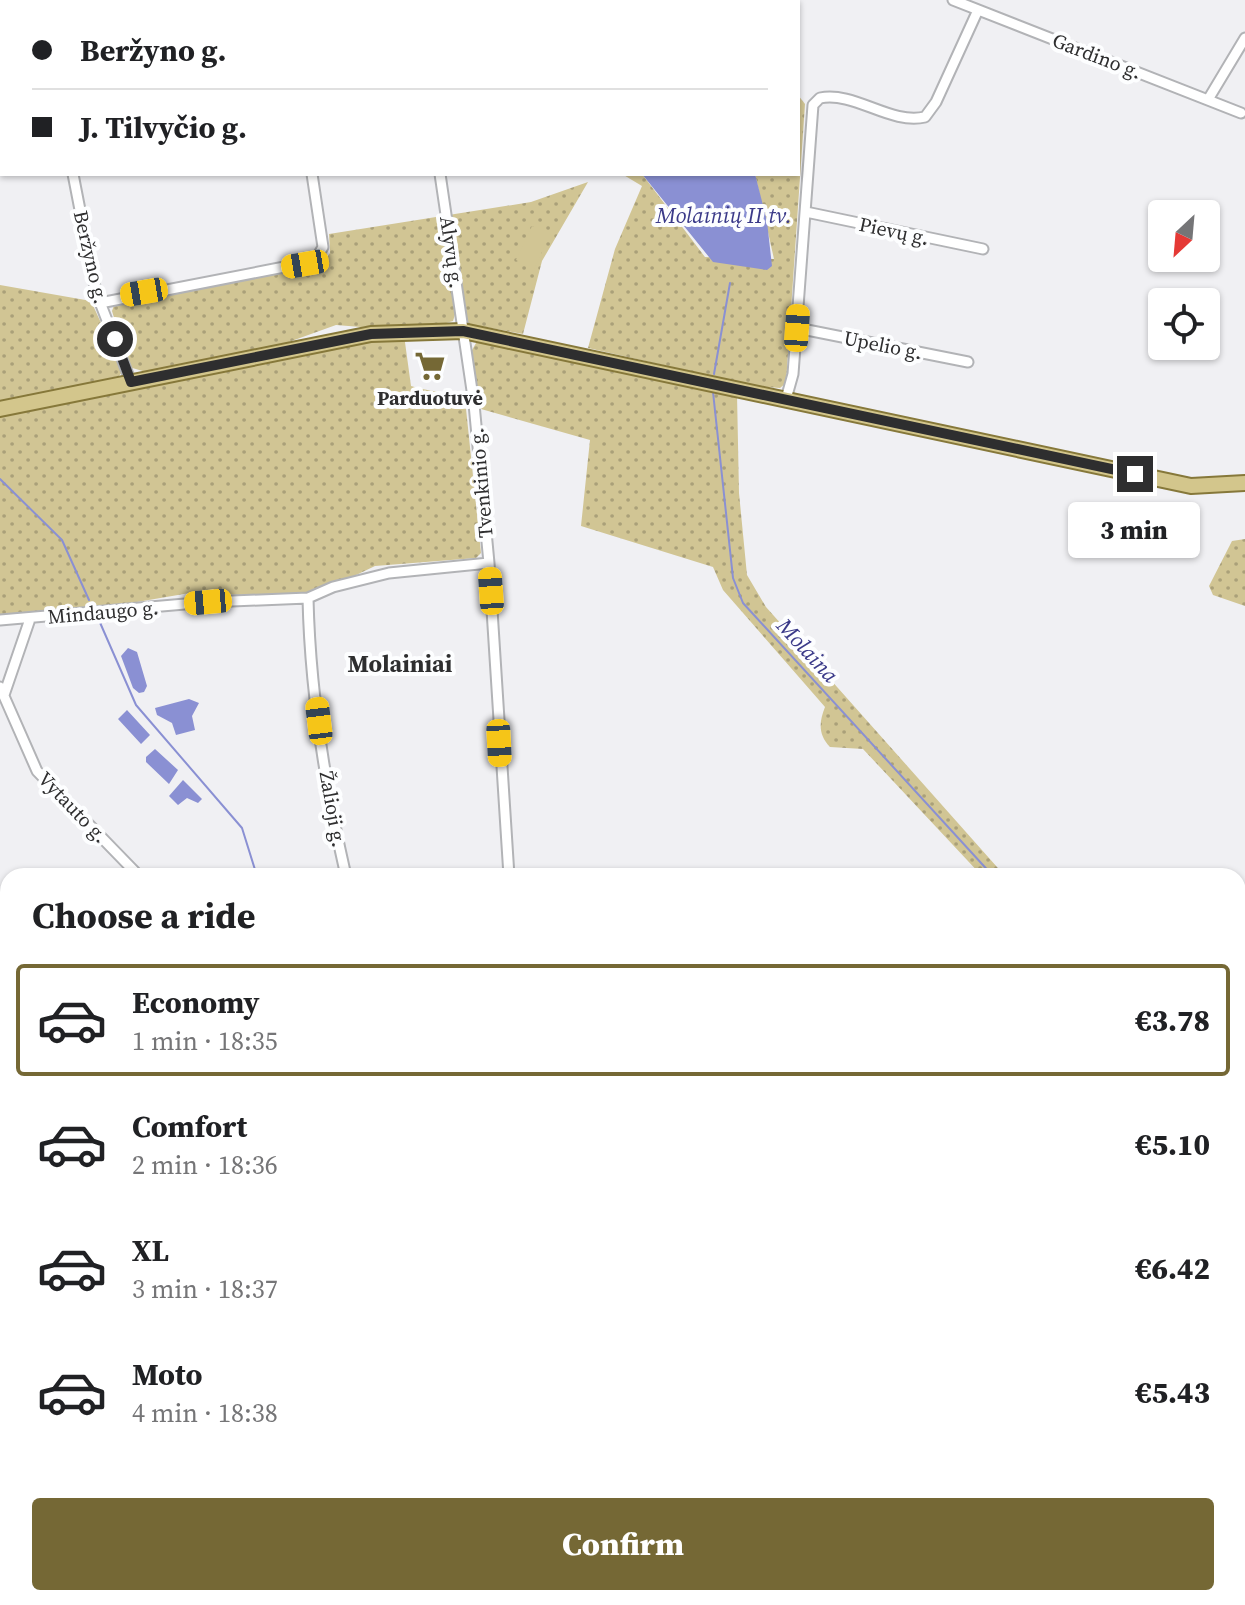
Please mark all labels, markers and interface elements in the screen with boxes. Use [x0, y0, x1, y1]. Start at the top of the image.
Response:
street label: Gardino g. [1048, 26, 1146, 86]
text: Beržyno g. [80, 30, 227, 71]
text: J. Tilvyčio g. [80, 107, 247, 148]
water label: Molainių II tv. [655, 200, 792, 230]
north arrow [1148, 200, 1220, 272]
map controls [1148, 200, 1220, 360]
street label: Beržyno g. [67, 208, 115, 306]
street label: Pievų g. [856, 210, 932, 252]
street label: Alyvų g. [433, 214, 471, 290]
car [279, 248, 331, 280]
car [118, 276, 170, 308]
button: locate [1148, 288, 1220, 360]
car [783, 303, 811, 353]
route start [97, 321, 133, 357]
street label: Upelio g. [841, 324, 925, 366]
supermarket icon: Parduotuvė [413, 349, 447, 383]
place label: Parduotuvė [377, 384, 483, 412]
street label: Tvenkinio g. [462, 427, 500, 539]
route end [1117, 456, 1153, 492]
callout: 3 min [1069, 502, 1201, 558]
text: 3 min [1100, 512, 1168, 548]
car [477, 566, 505, 616]
car [183, 588, 233, 616]
street label: Mindaugo g. [46, 593, 160, 631]
water label: Molaina [770, 610, 846, 689]
district label: Molainiai [348, 647, 453, 680]
car [304, 696, 334, 746]
car [486, 718, 512, 768]
street label: Vytauto g. [32, 765, 114, 849]
street label: Žalioji g. [313, 769, 353, 849]
text: Choose a ride [32, 891, 255, 940]
text: Economy [132, 982, 260, 1023]
icon: car [36, 984, 108, 1056]
text: €3.78 [1135, 1000, 1210, 1041]
text: 1 min · 18:35 [132, 1023, 278, 1059]
text: Comfort [132, 1106, 247, 1147]
icon: car [36, 1108, 108, 1180]
text: €5.10 [1135, 1124, 1210, 1165]
text: 2 min · 18:36 [132, 1147, 278, 1183]
text: XL [132, 1230, 169, 1271]
icon: car [36, 1232, 108, 1304]
text: €6.42 [1135, 1248, 1210, 1289]
text: 3 min · 18:37 [132, 1271, 278, 1307]
text: Moto [132, 1354, 203, 1395]
icon: car [36, 1356, 108, 1428]
text: €5.43 [1135, 1372, 1210, 1413]
text: 4 min · 18:38 [132, 1395, 278, 1431]
button: Confirm [32, 1498, 1214, 1590]

